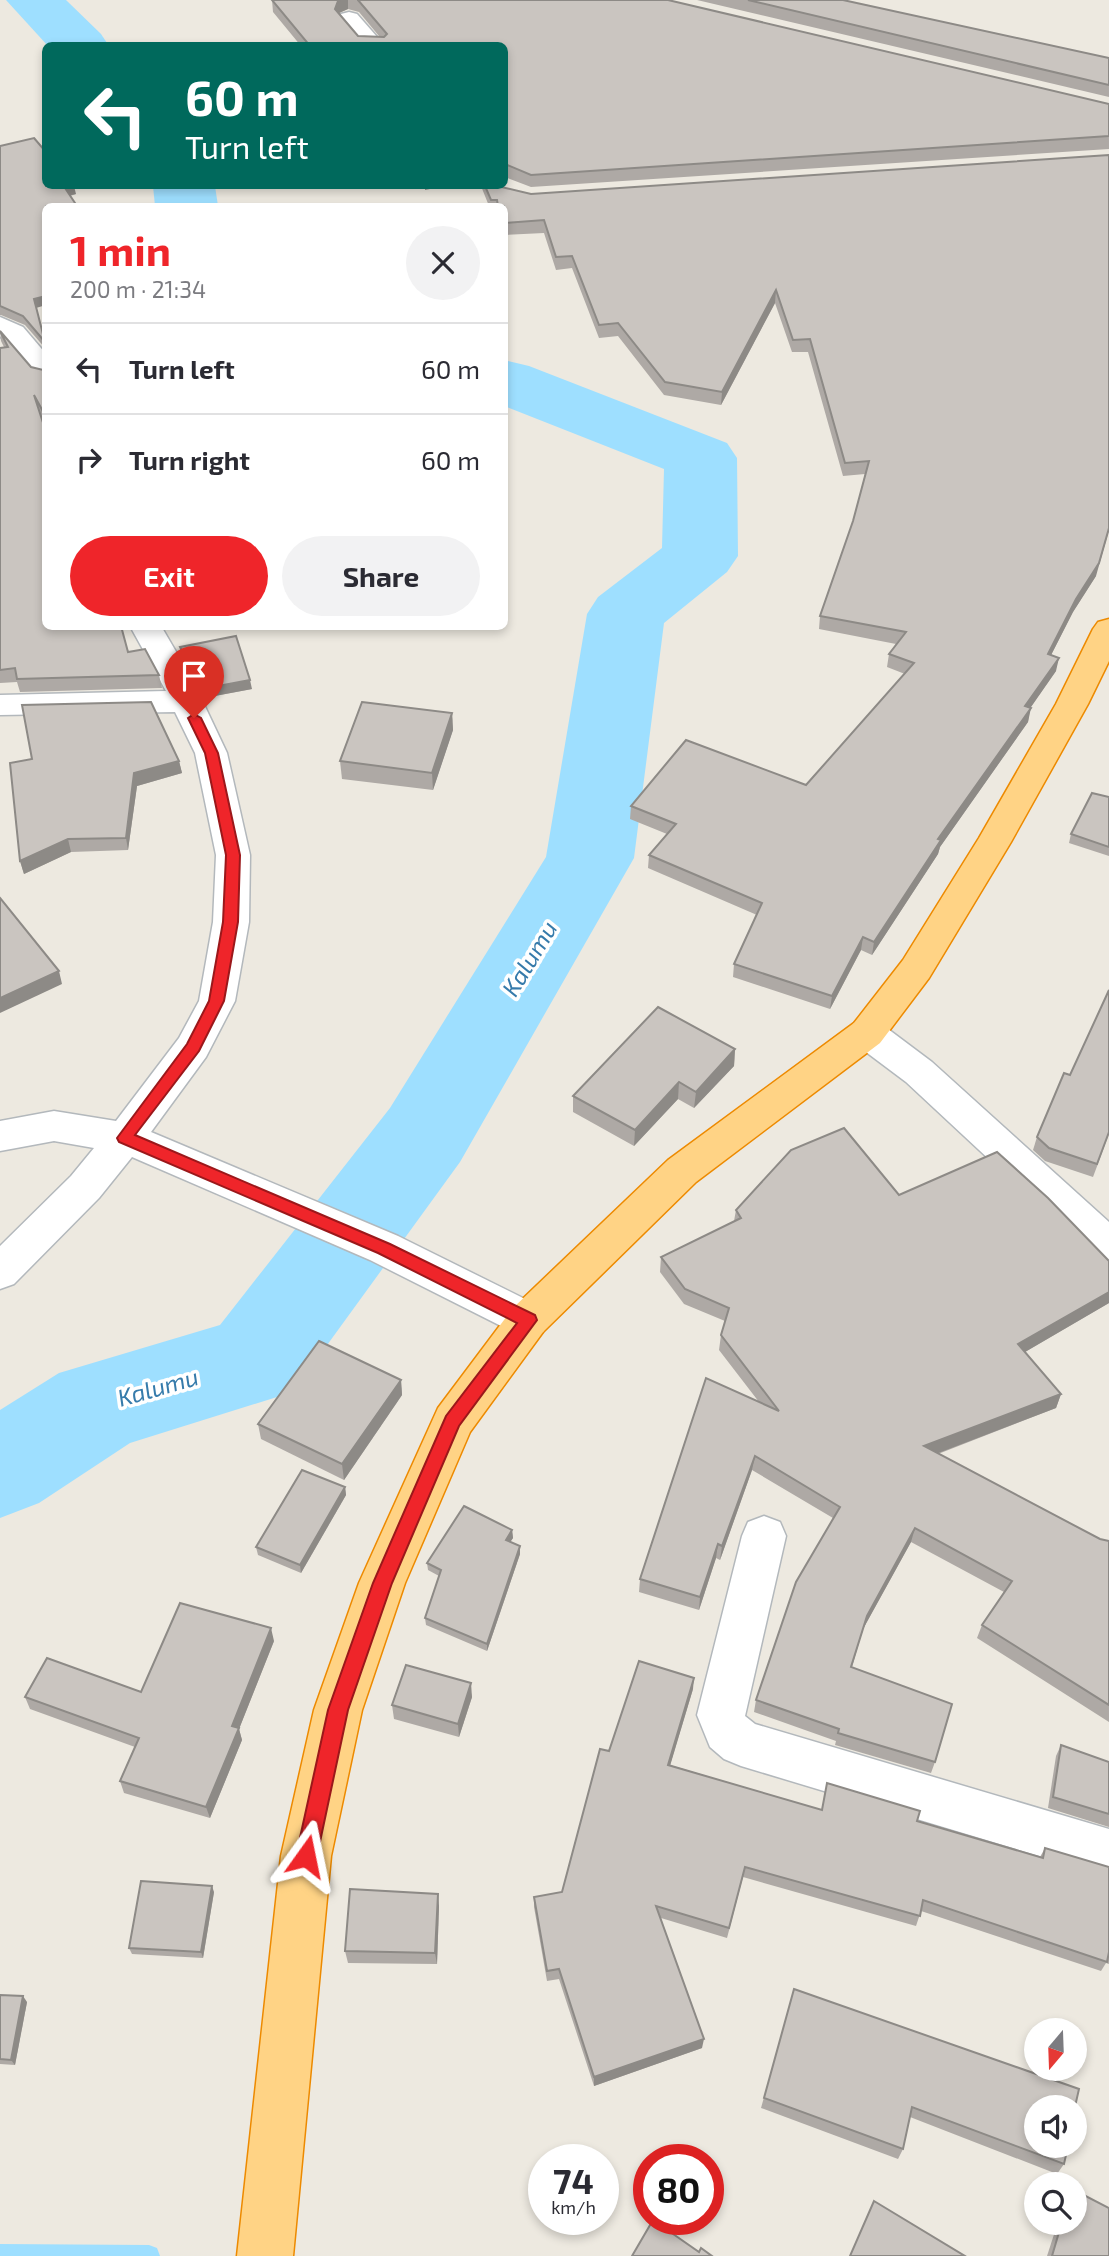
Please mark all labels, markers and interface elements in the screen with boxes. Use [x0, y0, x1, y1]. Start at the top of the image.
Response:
text: 60 m [185, 67, 299, 126]
icon: left [70, 70, 161, 161]
text: Turn left [185, 127, 309, 165]
text: 1 min [70, 224, 171, 274]
button: close [406, 226, 480, 300]
text: 200 m · 21:34 [70, 275, 206, 303]
icon: left [70, 350, 108, 388]
text: Turn left [129, 353, 235, 384]
text: 60 m [421, 353, 480, 384]
icon: right [70, 441, 108, 479]
text: Turn right [129, 444, 250, 475]
text: 60 m [421, 444, 480, 475]
button: Exit [70, 536, 268, 616]
button: Share [282, 536, 480, 616]
pin [164, 646, 224, 718]
icon: arrive [175, 657, 213, 695]
water label: Kalumu [495, 915, 562, 1001]
water label: Kalumu [114, 1361, 201, 1412]
position arrow [269, 1819, 343, 1893]
north arrow [1024, 2018, 1087, 2081]
map controls [1024, 2018, 1087, 2235]
button: sound [1024, 2095, 1087, 2158]
speed limit sign: 80 [633, 2144, 724, 2235]
text: 74 [553, 2159, 594, 2201]
button: search [1024, 2172, 1087, 2235]
text: km/h [551, 2196, 596, 2218]

